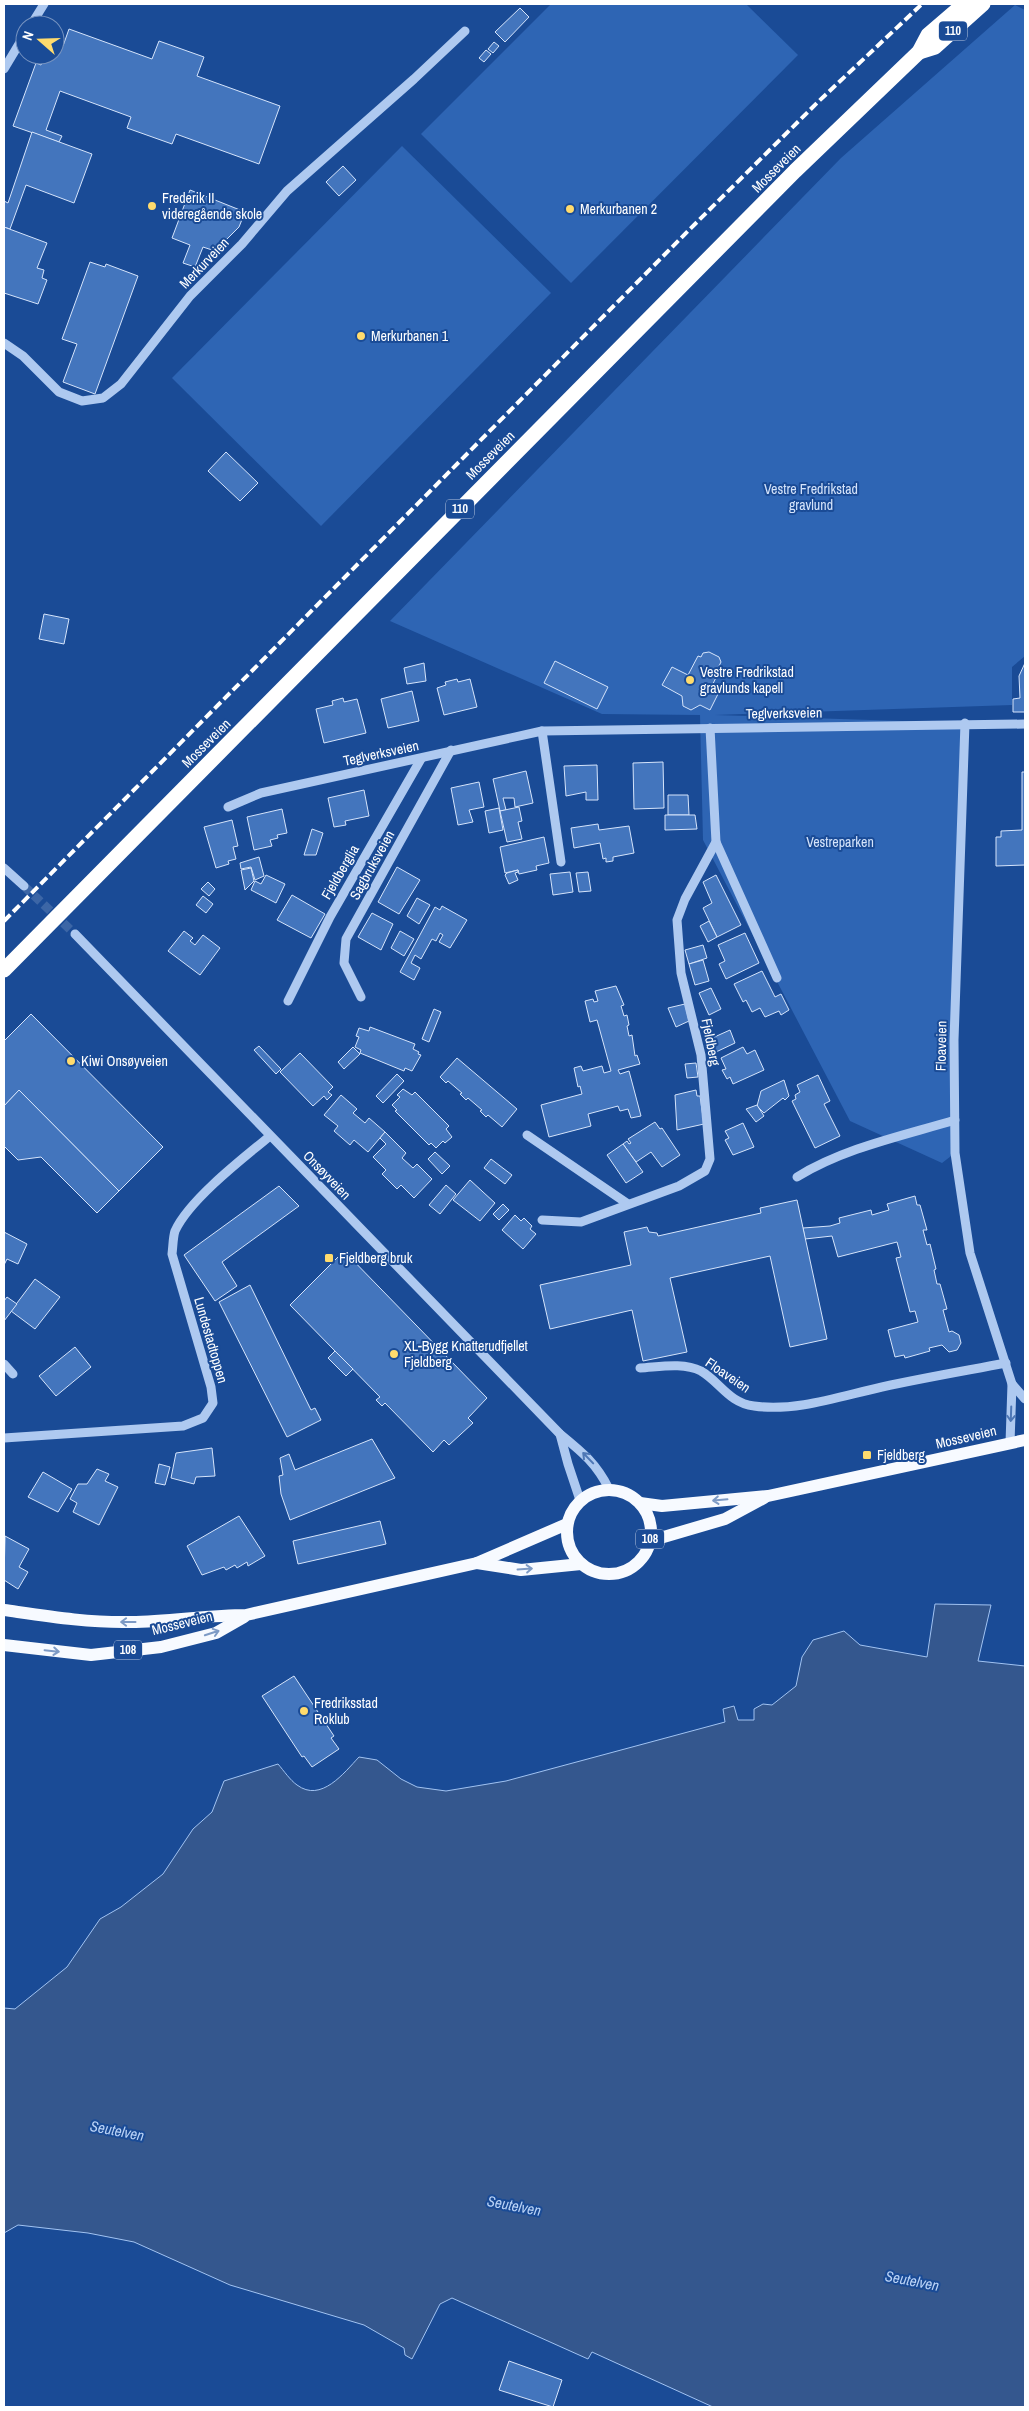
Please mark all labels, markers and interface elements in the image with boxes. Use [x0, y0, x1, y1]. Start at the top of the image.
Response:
north arrow [15, 15, 65, 65]
road number: 110 [939, 22, 967, 40]
text: N [18, 29, 38, 43]
street label: Mosseveien [748, 140, 804, 196]
place label: Frederik II videregående skole [162, 189, 262, 223]
marker: Frederik II videregående skole [146, 200, 158, 212]
place label: Merkurbanen 2 [580, 200, 657, 218]
marker: Merkurbanen 2 [564, 203, 576, 215]
street label: Merkurveien [175, 234, 233, 292]
place label: Merkurbanen 1 [371, 327, 449, 345]
marker: Merkurbanen 1 [355, 330, 367, 342]
street label: Mosseveien [462, 427, 518, 483]
park label: Vestre Fredrikstad gravlund [764, 480, 858, 514]
road number: 110 [446, 499, 474, 518]
place label: Vestre Fredrikstad gravlunds kapell [700, 663, 794, 697]
marker: Vestre Fredrikstad gravlunds kapell [684, 674, 696, 686]
street label: Teglverksveien [746, 703, 822, 723]
street label: Mosseveien [178, 715, 234, 771]
street label: Teglverksveien [342, 736, 420, 770]
street label: Sagbruksveien [346, 827, 398, 903]
park label: Vestreparken [806, 833, 874, 851]
street label: Fjeldberglia [317, 841, 363, 902]
street label: Fjeldberg [698, 1017, 725, 1068]
street label: Floaveien [932, 1021, 950, 1071]
place label: Kiwi Onsøyveien [81, 1052, 168, 1070]
marker: Kiwi Onsøyveien [65, 1055, 77, 1067]
street label: Onsøyveien [299, 1147, 355, 1203]
place label: Fjeldberg bruk [339, 1249, 413, 1267]
marker: Fjeldberg bruk [323, 1252, 335, 1264]
street label: Lundestadtoppen [190, 1295, 232, 1385]
place label: XL-Bygg Knatterudfjellet Fjeldberg [404, 1337, 528, 1371]
marker: XL-Bygg Knatterudfjellet Fjeldberg [388, 1348, 400, 1360]
street label: Floaveien [702, 1353, 754, 1397]
one-way arrow [1007, 1405, 1016, 1421]
street label: Mosseveien [934, 1421, 998, 1453]
place label: Fjeldberg [877, 1446, 925, 1464]
marker: Fjeldberg [861, 1449, 873, 1461]
one-way arrow [582, 1452, 594, 1464]
one-way arrow [712, 1496, 728, 1505]
road number: 108 [636, 1530, 664, 1548]
one-way arrow [517, 1564, 533, 1573]
street label: Mosseveien [150, 1607, 214, 1639]
one-way arrow [120, 1617, 136, 1627]
one-way arrow [204, 1628, 219, 1637]
road number: 108 [114, 1640, 142, 1660]
one-way arrow [44, 1646, 60, 1655]
place label: Fredriksstad Roklub [314, 1694, 378, 1728]
marker: Fredriksstad Roklub [298, 1705, 310, 1717]
water label: Seutelven [88, 2115, 146, 2146]
water label: Seutelven [485, 2190, 543, 2221]
water label: Seutelven [883, 2265, 941, 2296]

